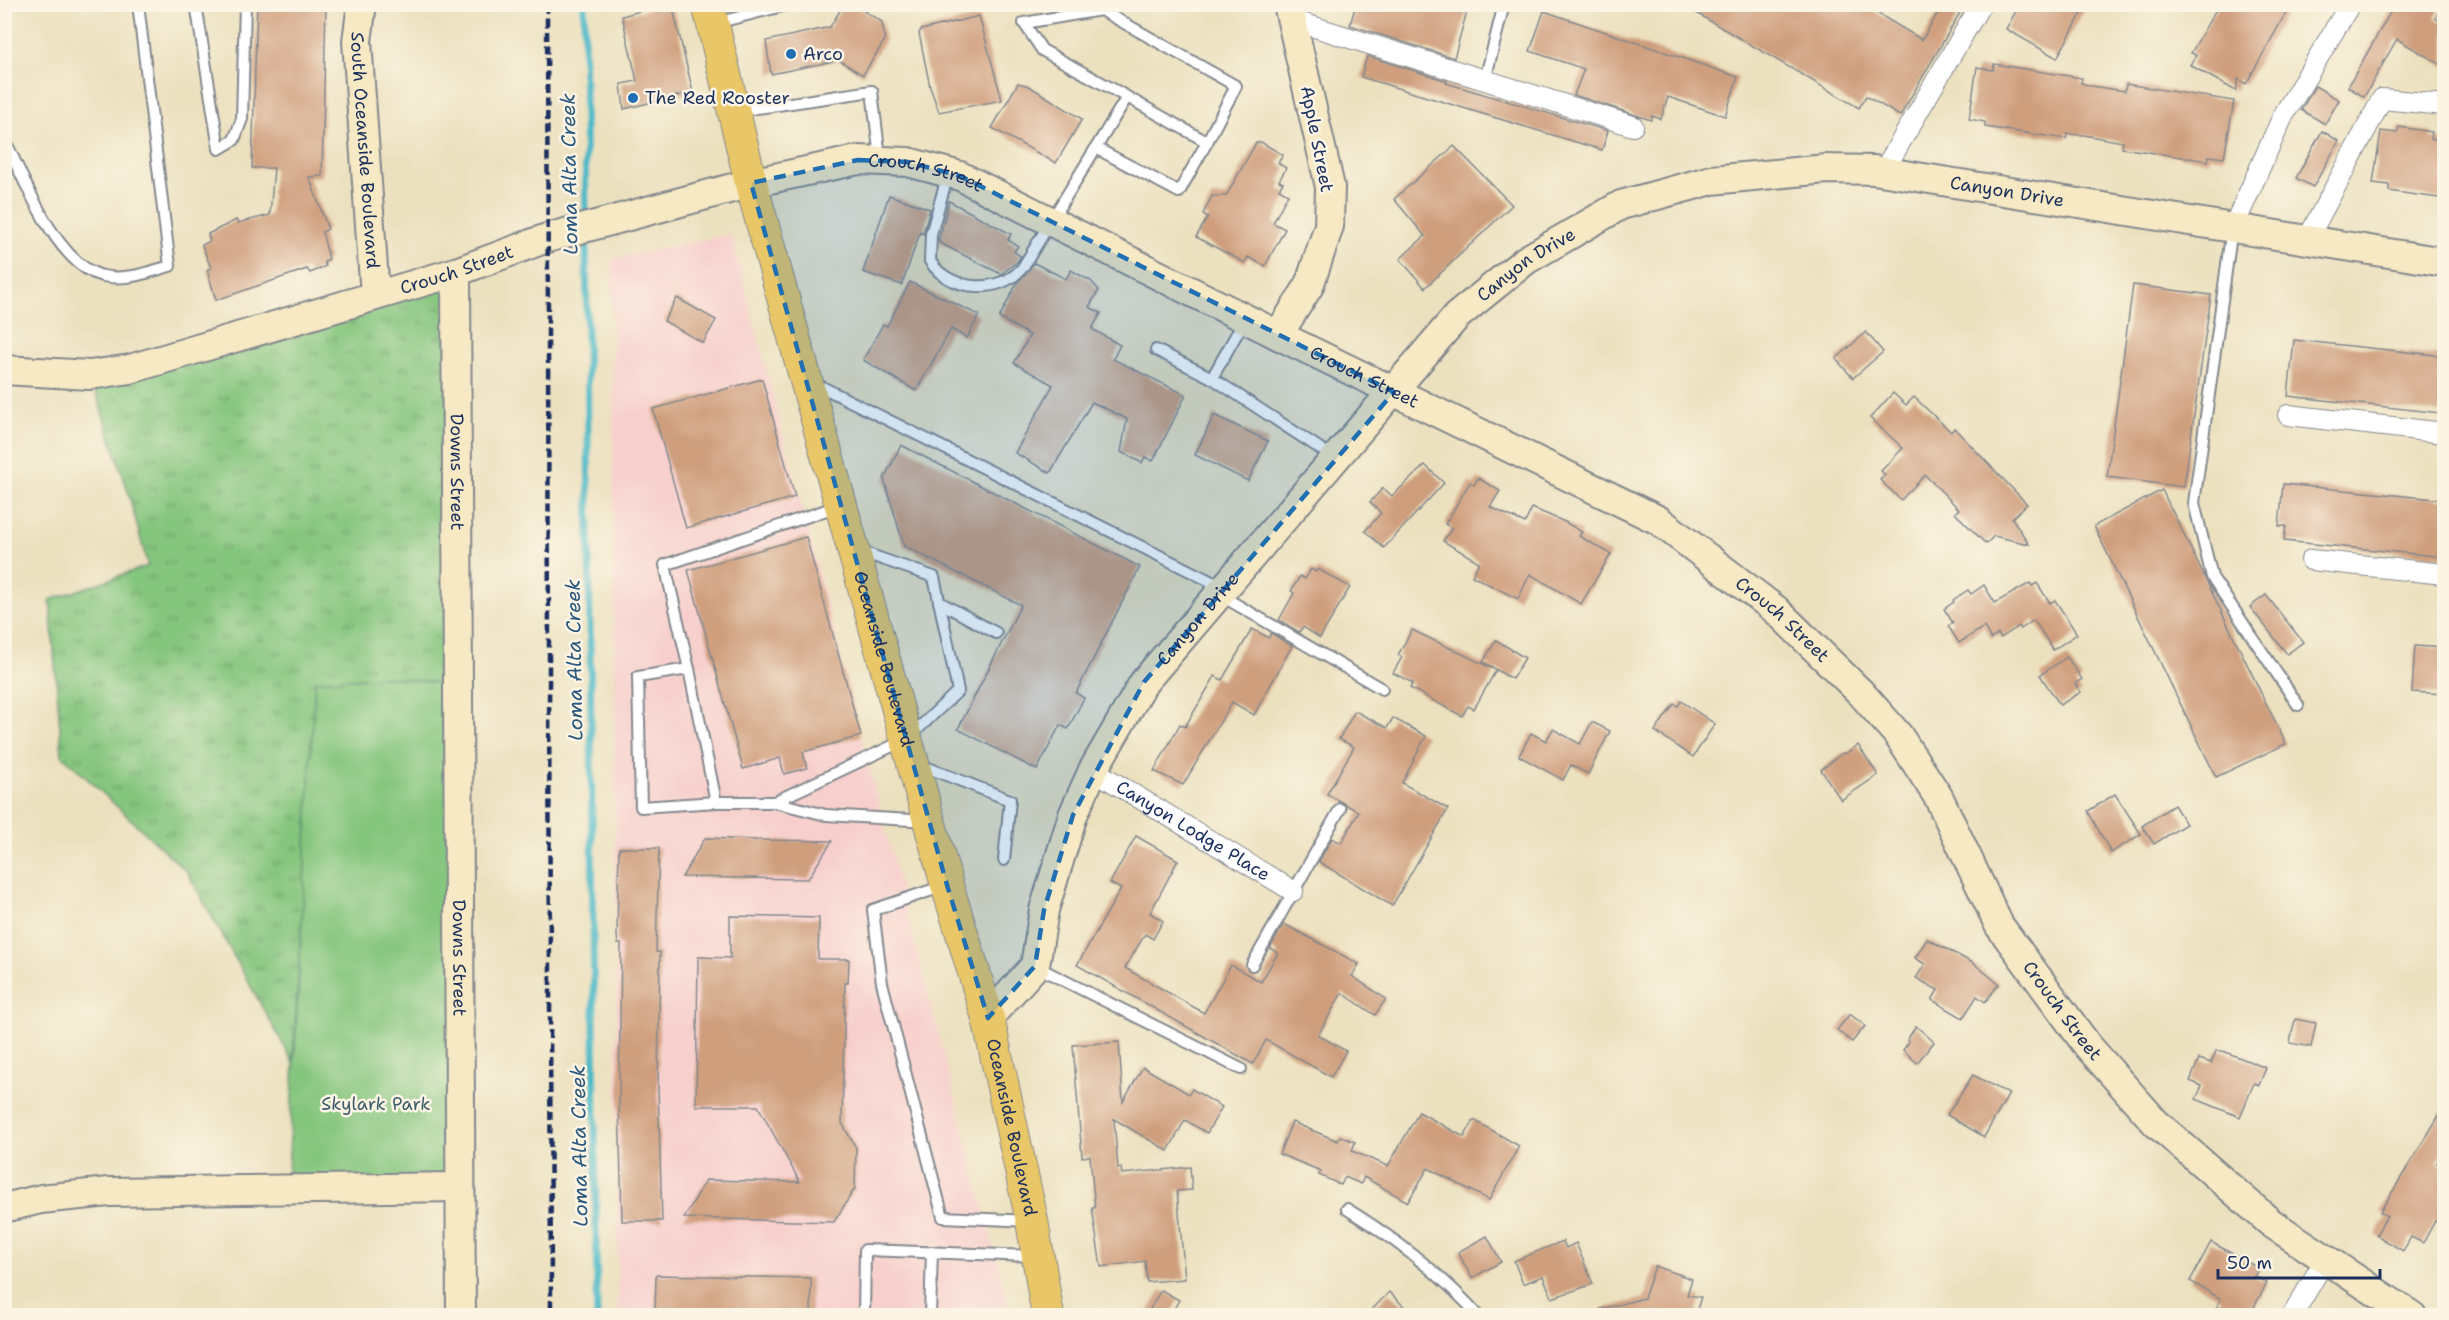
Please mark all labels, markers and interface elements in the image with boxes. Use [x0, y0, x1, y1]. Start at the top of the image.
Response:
street label: South Oceanside Boulevard [345, 30, 385, 270]
place label: Arco [803, 42, 843, 66]
marker: Arco [784, 47, 798, 61]
street label: Apple Street [1295, 84, 1339, 194]
place label: The Red Rooster [645, 86, 790, 110]
marker: The Red Rooster [626, 91, 640, 105]
water label: Loma Alta Creek [555, 92, 583, 255]
street label: Crouch Street [868, 148, 988, 198]
street label: Canyon Drive [1948, 170, 2066, 213]
street label: Canyon Drive [1472, 222, 1580, 307]
street label: Crouch Street [397, 240, 517, 300]
street label: Crouch Street [1306, 340, 1423, 414]
street label: Downs Street [445, 413, 469, 531]
street label: Canyon Drive [1151, 567, 1244, 671]
street label: Oceanside Boulevard [848, 568, 920, 749]
street label: Crouch Street [1730, 571, 1835, 668]
water label: Loma Alta Creek [560, 578, 588, 741]
street label: Canyon Lodge Place [1112, 775, 1275, 886]
street label: Downs Street [447, 899, 472, 1017]
street label: Crouch Street [2017, 956, 2107, 1066]
street label: Oceanside Boulevard [981, 1036, 1043, 1219]
water label: Loma Alta Creek [565, 1064, 593, 1227]
park label: Skylark Park [321, 1092, 431, 1116]
scale bar [2218, 1242, 2380, 1280]
text: 50 m [2227, 1251, 2272, 1275]

